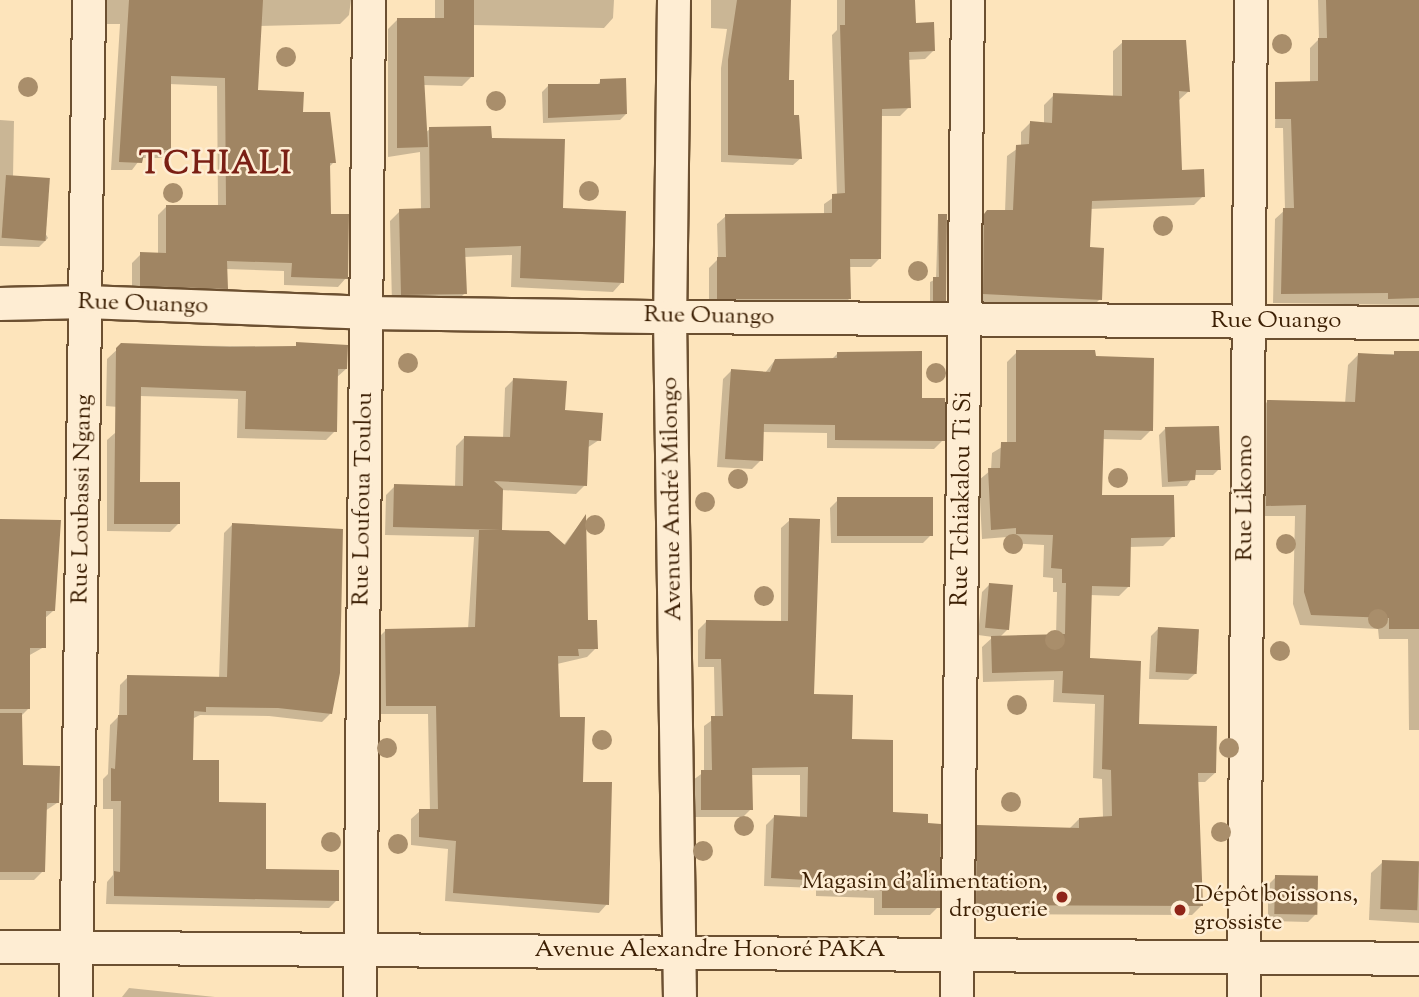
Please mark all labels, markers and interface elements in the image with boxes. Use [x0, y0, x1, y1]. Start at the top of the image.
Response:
district label: TCHIALI [140, 146, 292, 184]
street label: Rue Ouango [77, 288, 209, 322]
street label: Rue Ouango [643, 301, 775, 333]
street label: Rue Ouango [1211, 308, 1341, 336]
street label: Avenue André Milongo [656, 377, 690, 621]
street label: Rue Tchiakalou Ti Si [947, 391, 979, 607]
street label: Rue Loufoua Toulou [348, 392, 380, 606]
street label: Rue Loubassi Ngang [67, 394, 99, 604]
street label: Rue Likomo [1232, 435, 1260, 561]
place label: Magasin d'alimentation, droguerie [801, 869, 1048, 925]
place label: Dépôt boissons, grossiste [1194, 882, 1358, 938]
marker: Magasin d'alimentation, droguerie [1054, 889, 1070, 905]
marker: Dépôt boissons, grossiste [1172, 902, 1188, 918]
street label: Avenue Alexandre Honoré PAKA [534, 937, 886, 965]

